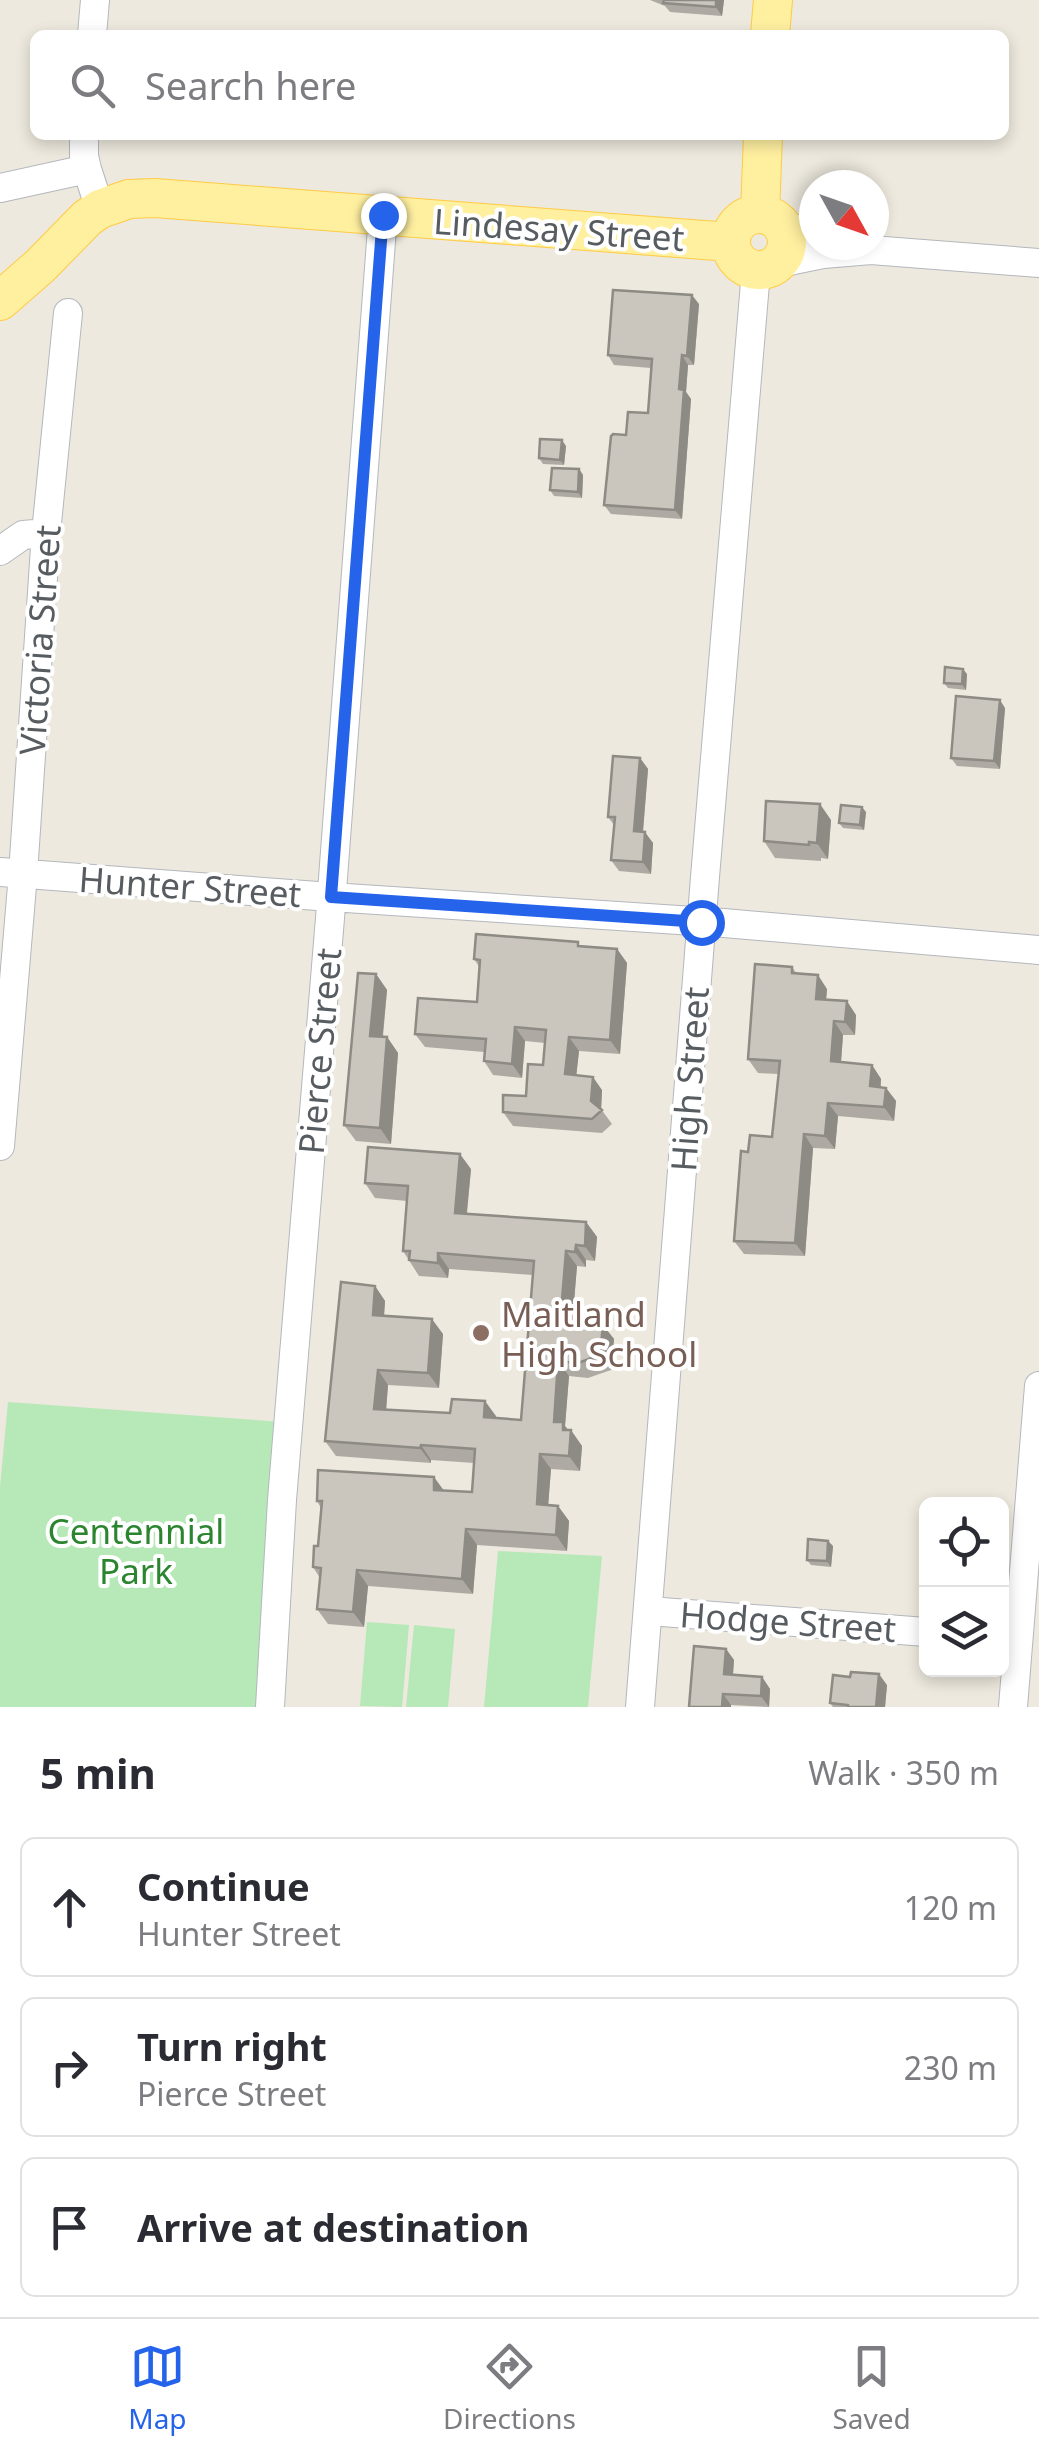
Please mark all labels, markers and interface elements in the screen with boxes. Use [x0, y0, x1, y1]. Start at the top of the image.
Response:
search box [30, 30, 1009, 140]
icon: search [65, 58, 120, 113]
text: Search here [145, 59, 356, 111]
north arrow [799, 170, 889, 260]
route end [361, 193, 407, 239]
street label: Lindesay Street [432, 197, 686, 261]
street label: Victoria Street [8, 523, 70, 757]
street label: Hunter Street [77, 855, 303, 917]
route start [679, 900, 725, 946]
street label: Pierce Street [287, 946, 351, 1156]
street label: High Street [659, 985, 719, 1173]
place label: Maitland High School [501, 1290, 697, 1377]
marker: Maitland High School [470, 1322, 492, 1344]
map controls [919, 1497, 1009, 1677]
button: locate [919, 1497, 1009, 1587]
park label: Centennial Park [48, 1507, 224, 1594]
button: layers [919, 1587, 1009, 1677]
street label: Hodge Street [678, 1590, 898, 1652]
text: 5 min [40, 1744, 156, 1801]
text: Walk · 350 m [808, 1751, 999, 1794]
text: Continue [137, 1860, 310, 1912]
icon: ahead [42, 1880, 97, 1935]
text: 120 m [904, 1886, 997, 1929]
text: Hunter Street [137, 1912, 341, 1955]
text: Turn right [137, 2020, 327, 2072]
icon: right [42, 2040, 97, 2095]
text: 230 m [904, 2046, 997, 2089]
text: Pierce Street [137, 2072, 326, 2115]
icon: arrive [42, 2200, 97, 2255]
text: Arrive at destination [137, 2201, 529, 2253]
tab: Map [128, 2339, 187, 2437]
tab: Directions [443, 2339, 576, 2437]
tab: Saved [832, 2339, 911, 2437]

